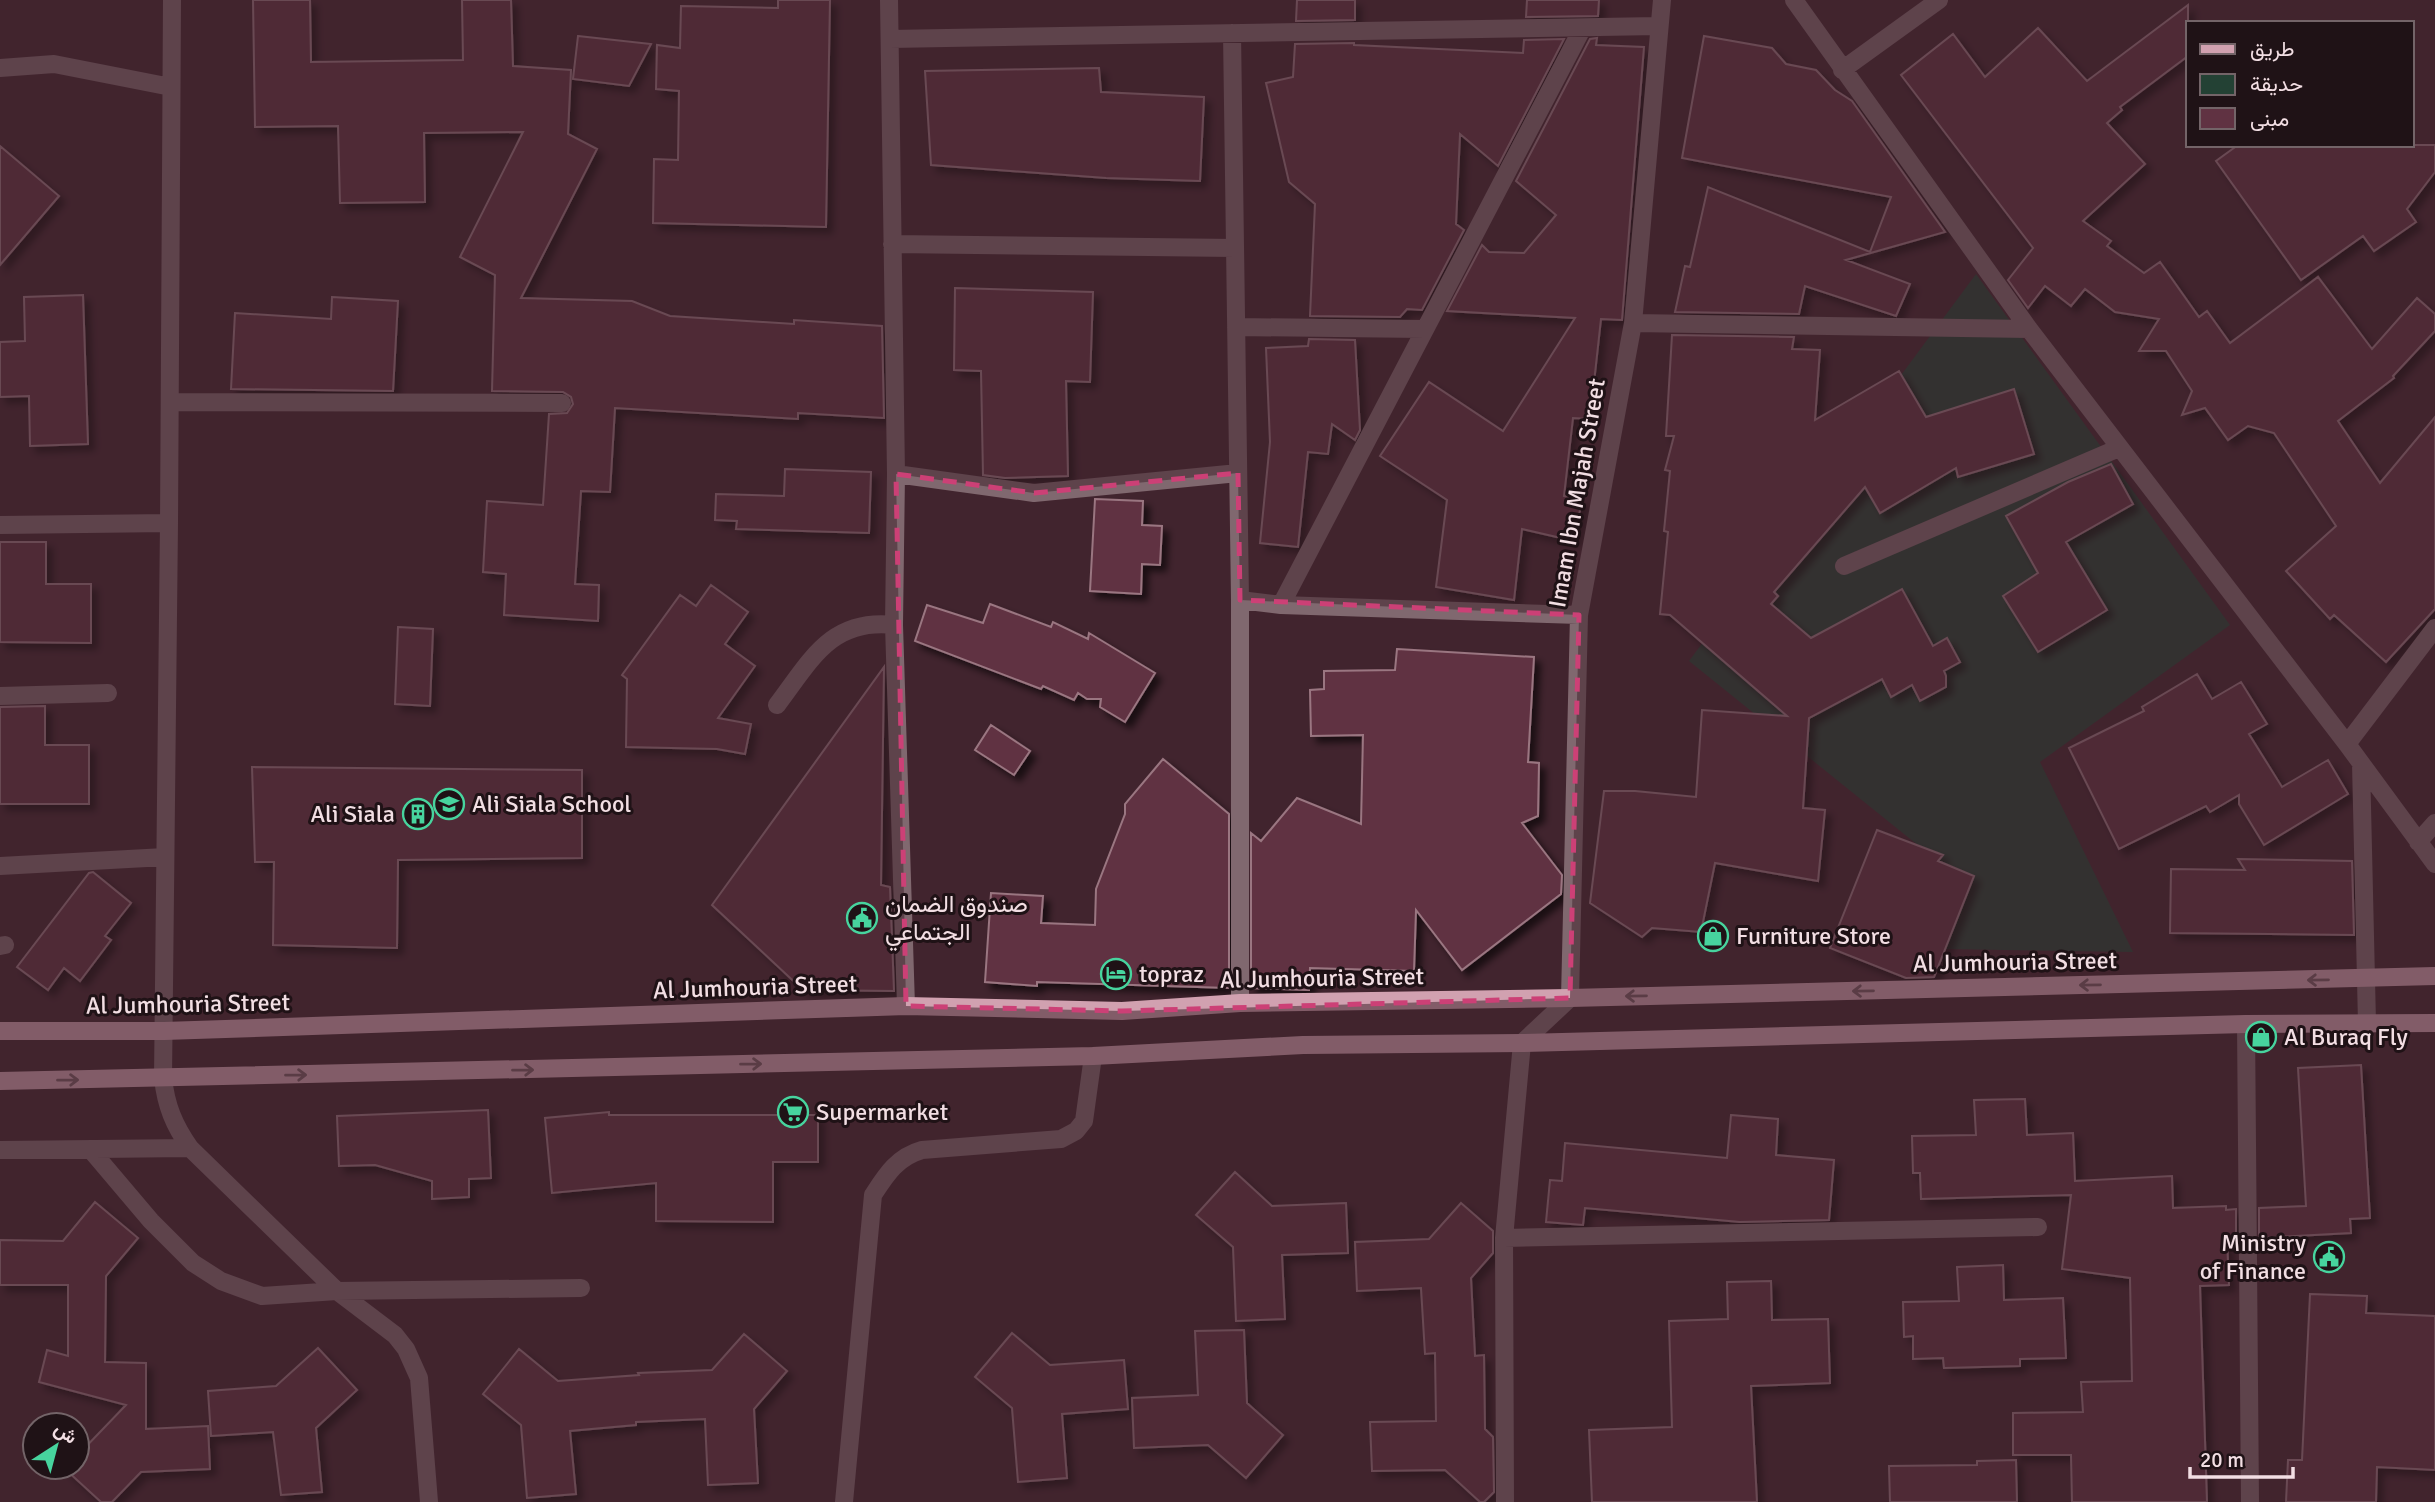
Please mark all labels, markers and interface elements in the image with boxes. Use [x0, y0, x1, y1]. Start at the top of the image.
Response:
legend [2186, 21, 2414, 147]
text: طريق [2250, 36, 2295, 62]
text: حديقة [2250, 71, 2303, 97]
text: مبنى [2250, 106, 2289, 132]
street label: Imam Ibn Majah Street [1542, 376, 1612, 610]
school or university icon: Ali Siala School [432, 787, 466, 821]
place label: Ali Siala School [472, 789, 631, 819]
building icon: Ali Siala [401, 797, 435, 831]
place label: Ali Siala [311, 799, 395, 829]
place label: صندوق الضمان الجتماعي [885, 889, 1028, 951]
public building icon: صندوق الضمان الجتماعي [845, 901, 879, 935]
shop icon: Furniture Store [1696, 919, 1730, 953]
place label: Furniture Store [1736, 921, 1891, 951]
street label: Al Jumhouria Street [1913, 945, 2117, 979]
hotel icon: topraz [1099, 957, 1133, 991]
place label: topraz [1139, 959, 1204, 989]
street label: Al Jumhouria Street [1220, 961, 1424, 995]
street label: Al Jumhouria Street [652, 968, 858, 1006]
one-way arrow [2307, 973, 2330, 986]
one-way arrow [2079, 978, 2102, 992]
one-way arrow [1852, 984, 1875, 997]
street label: Al Jumhouria Street [86, 987, 290, 1021]
one-way arrow [1624, 989, 1647, 1003]
shop icon: Al Buraq Fly [2244, 1020, 2278, 1054]
place label: Al Buraq Fly [2284, 1022, 2408, 1052]
one-way arrow [739, 1057, 762, 1071]
one-way arrow [511, 1063, 534, 1076]
one-way arrow [284, 1068, 307, 1082]
one-way arrow [56, 1073, 79, 1087]
supermarket icon: Supermarket [776, 1095, 810, 1129]
place label: Supermarket [816, 1097, 948, 1127]
place label: Ministry of Finance [2200, 1228, 2306, 1286]
public building icon: Ministry of Finance [2312, 1240, 2346, 1274]
north arrow [21, 1411, 91, 1481]
text: ش [49, 1417, 82, 1450]
scale bar [2190, 1436, 2293, 1480]
text: 20 m [2200, 1447, 2244, 1473]

